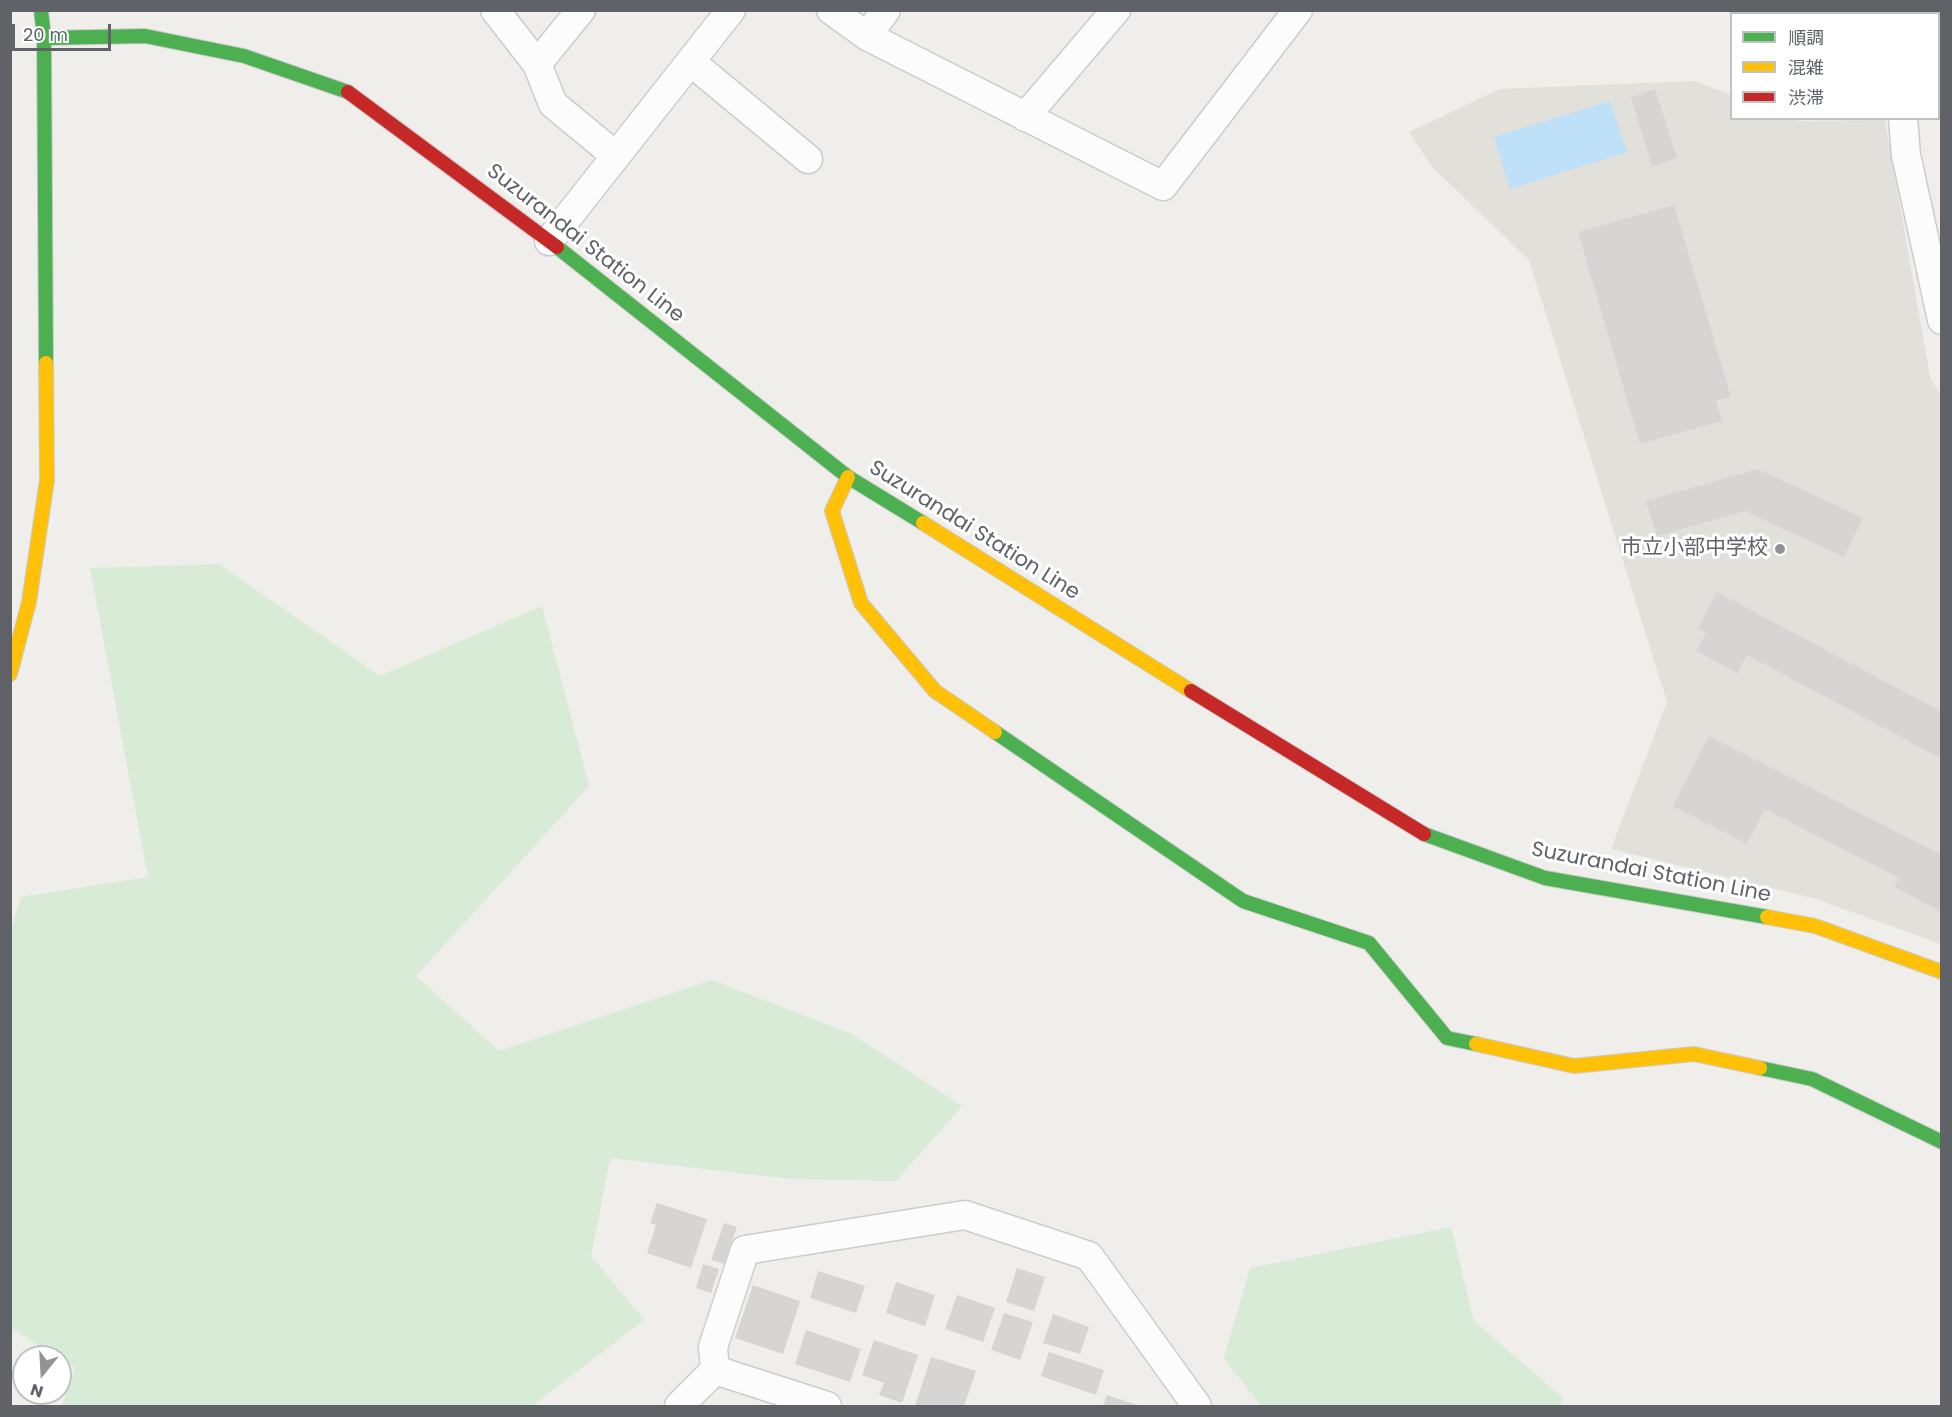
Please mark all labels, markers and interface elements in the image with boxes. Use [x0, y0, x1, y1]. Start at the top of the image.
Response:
scale bar [15, 12, 114, 50]
legend [1730, 12, 1940, 120]
text: 20 m [23, 22, 68, 47]
text: 順調 [1788, 25, 1824, 50]
text: 混雑 [1788, 55, 1824, 80]
text: 渋滞 [1788, 85, 1824, 110]
street label: Suzurandai Station Line [481, 159, 689, 329]
street label: Suzurandai Station Line [864, 456, 1084, 606]
place label: 市立小部中学校 [1621, 536, 1768, 562]
marker: 市立小部中学校 [1773, 542, 1787, 556]
street label: Suzurandai Station Line [1529, 837, 1773, 909]
north arrow [12, 1345, 72, 1405]
text: N [28, 1378, 46, 1403]

